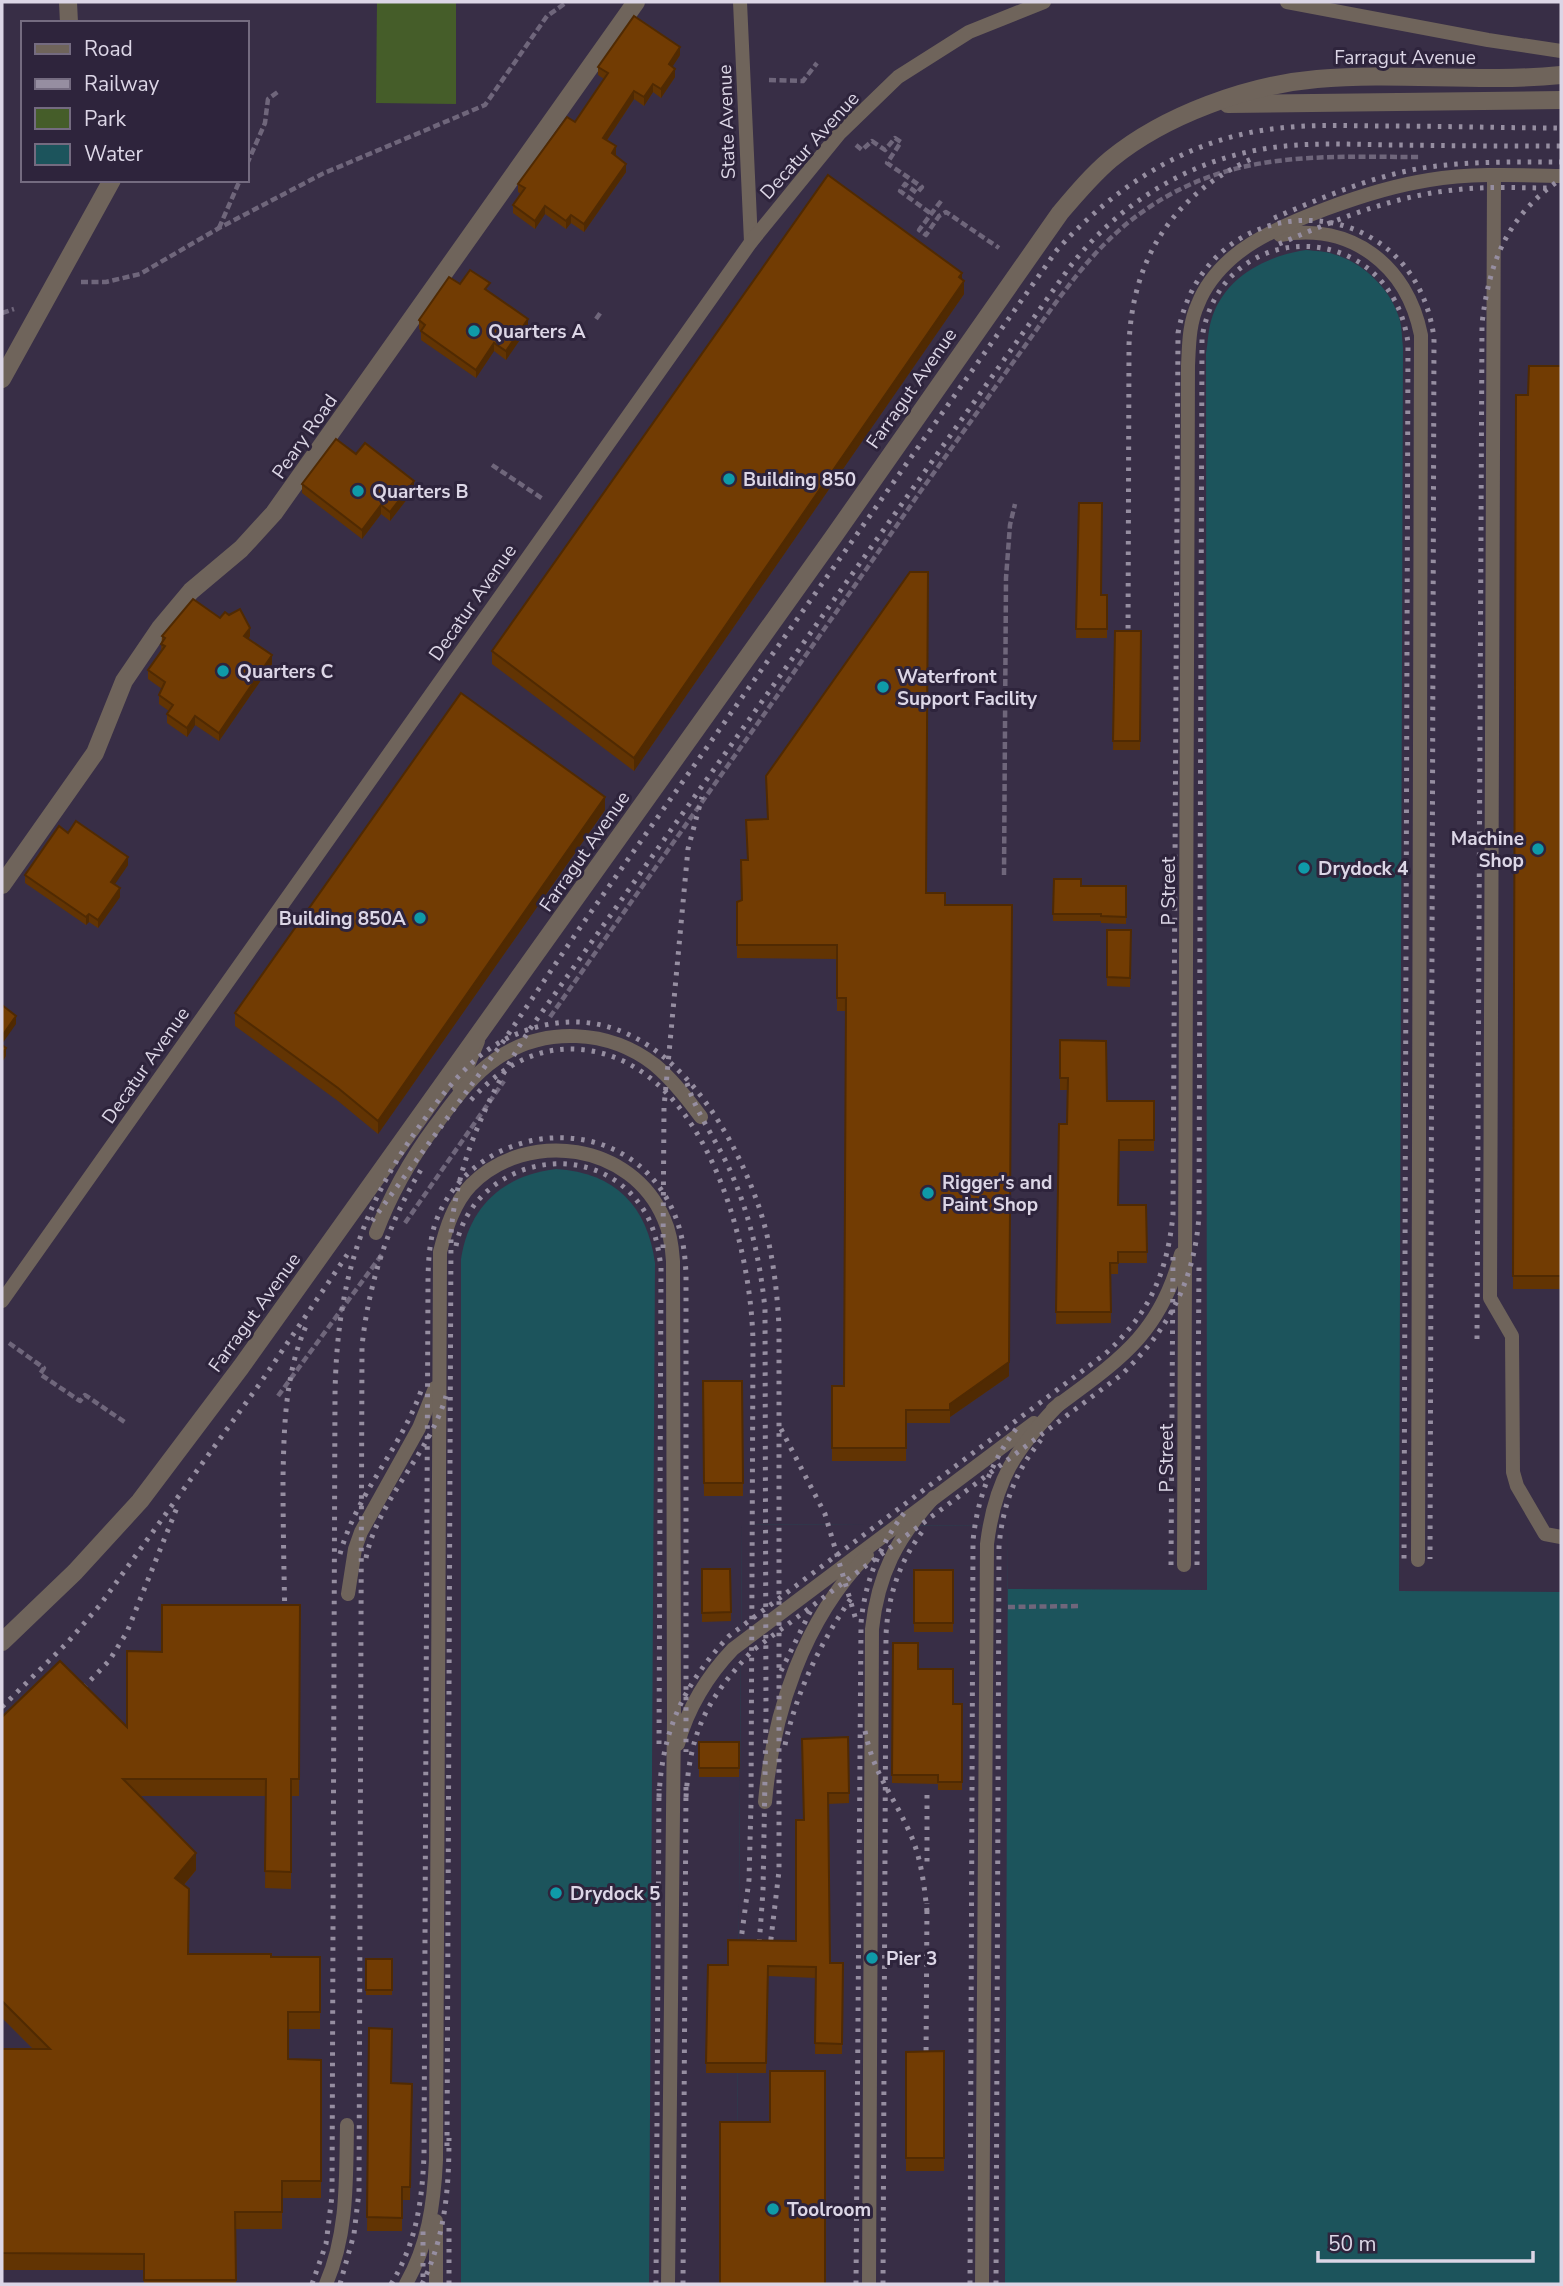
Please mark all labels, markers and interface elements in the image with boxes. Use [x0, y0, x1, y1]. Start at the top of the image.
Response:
legend [21, 21, 248, 182]
text: Road [84, 35, 133, 63]
street label: Farragut Avenue [1334, 45, 1476, 71]
street label: State Avenue [712, 64, 742, 180]
text: Railway [84, 70, 159, 98]
street label: Decatur Avenue [754, 86, 865, 205]
text: Park [84, 105, 126, 133]
text: Water [84, 140, 143, 168]
place label: Quarters A [488, 319, 587, 345]
marker: Quarters A [466, 323, 482, 339]
street label: Farragut Avenue [861, 323, 963, 454]
street label: Peary Road [266, 389, 344, 484]
place label: Building 850 [743, 467, 856, 493]
marker: Building 850 [721, 471, 737, 487]
place label: Quarters B [372, 479, 469, 505]
marker: Quarters B [350, 483, 366, 499]
street label: Decatur Avenue [423, 539, 523, 666]
place label: Quarters C [237, 659, 334, 685]
marker: Quarters C [215, 663, 231, 679]
place label: Waterfront Support Facility [897, 664, 1038, 712]
marker: Waterfront Support Facility [875, 679, 891, 695]
street label: Farragut Avenue [534, 786, 636, 917]
place label: Machine Shop [1451, 826, 1524, 874]
marker: Machine Shop [1530, 841, 1546, 857]
street label: P Street [1156, 856, 1182, 925]
place label: Drydock 4 [1318, 856, 1408, 882]
marker: Drydock 4 [1296, 860, 1312, 876]
place label: Building 850A [279, 906, 407, 932]
marker: Building 850A [412, 910, 428, 926]
street label: Decatur Avenue [96, 1002, 196, 1129]
place label: Rigger's and Paint Shop [942, 1170, 1053, 1218]
marker: Rigger's and Paint Shop [920, 1185, 936, 1201]
street label: Farragut Avenue [203, 1248, 307, 1378]
street label: P Street [1154, 1423, 1180, 1492]
place label: Drydock 5 [570, 1881, 660, 1907]
marker: Drydock 5 [548, 1885, 564, 1901]
place label: Pier 3 [886, 1946, 938, 1972]
marker: Pier 3 [864, 1950, 880, 1966]
place label: Toolroom [787, 2197, 871, 2223]
marker: Toolroom [765, 2201, 781, 2217]
scale bar [1318, 2220, 1533, 2264]
text: 50 m [1328, 2230, 1377, 2258]

